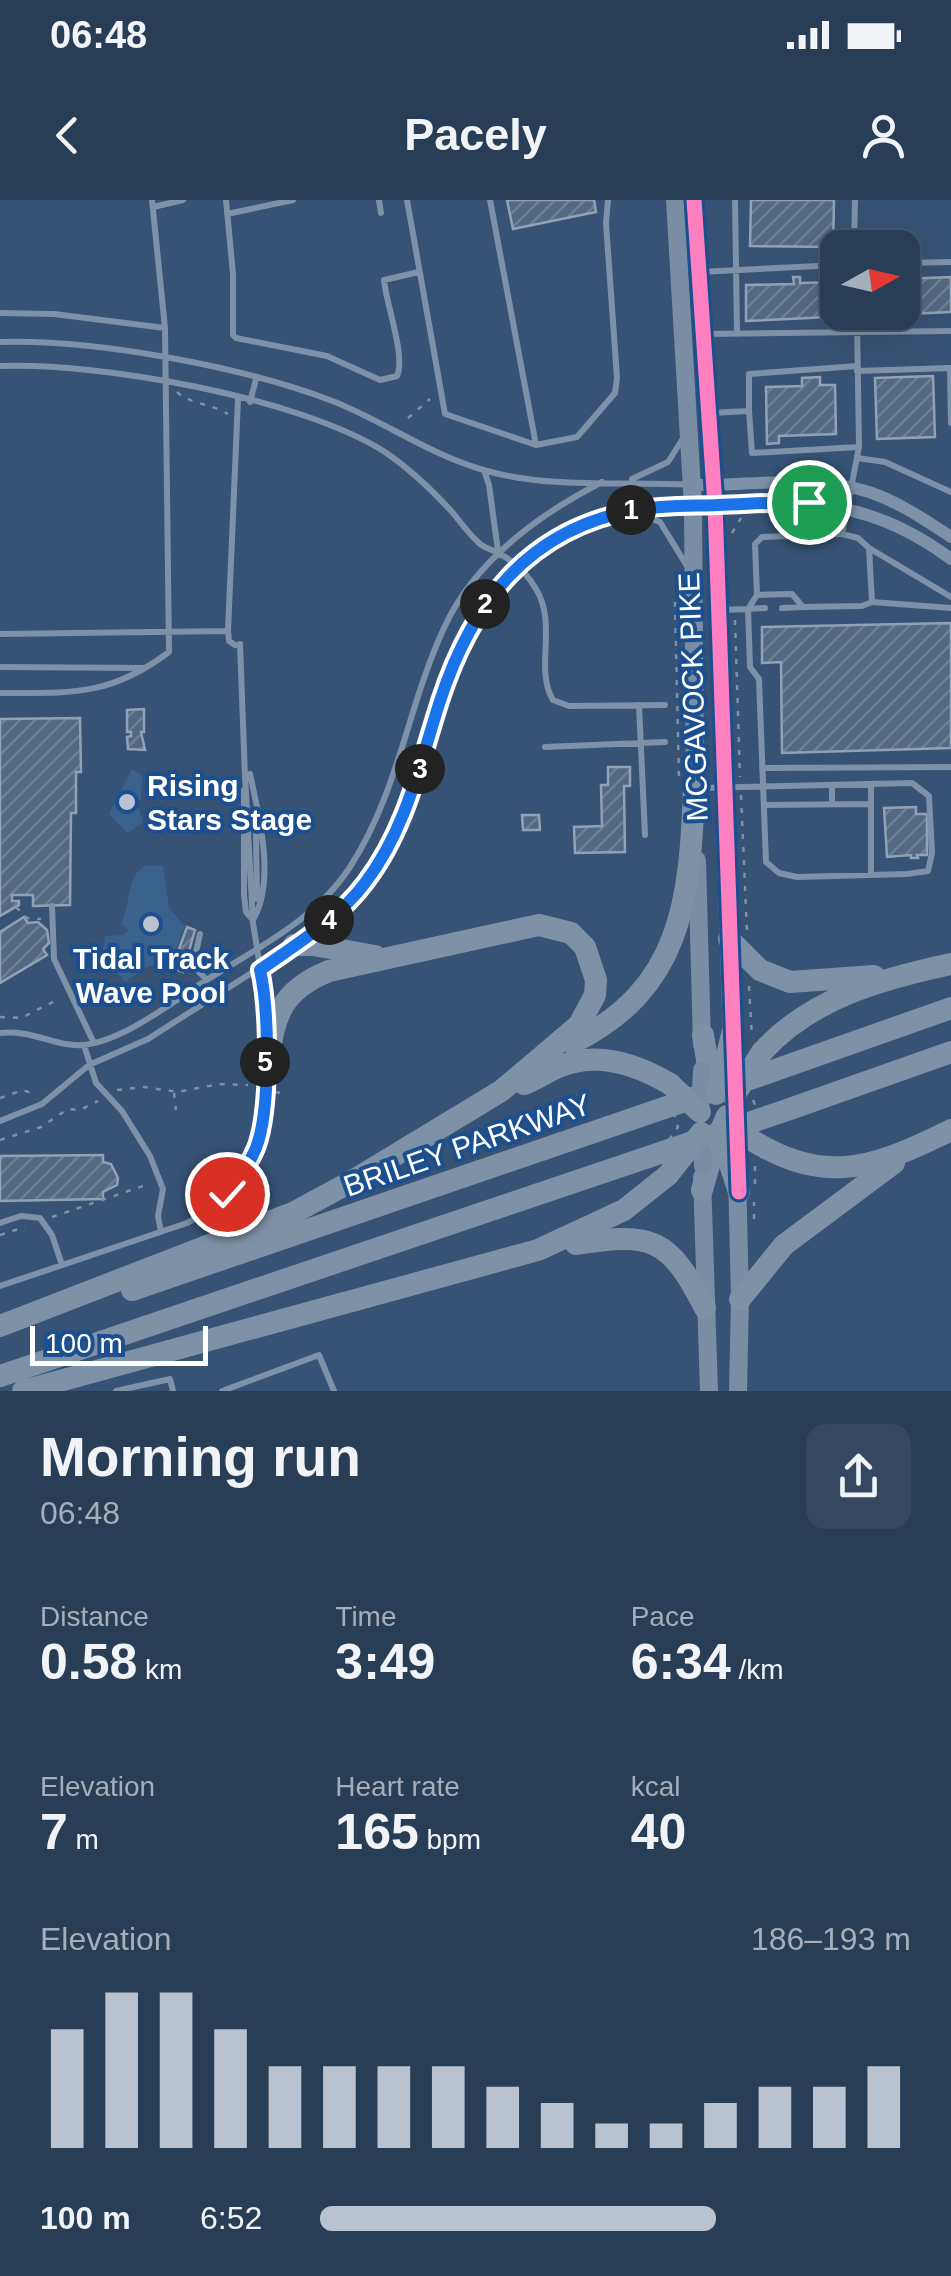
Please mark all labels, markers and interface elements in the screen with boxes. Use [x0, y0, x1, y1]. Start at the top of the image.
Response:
text: 06:48 [50, 14, 147, 56]
icon: back [40, 108, 95, 163]
icon: person [856, 108, 911, 163]
text: Pacely [404, 109, 547, 160]
north arrow [820, 230, 920, 330]
map controls [820, 230, 920, 330]
pin [767, 460, 852, 545]
icon: arrive [782, 475, 837, 530]
pin: 1 [606, 485, 656, 535]
text: 1 [623, 494, 639, 525]
street label: MCGAVOCK PIKE [672, 572, 714, 822]
pin: 2 [460, 579, 510, 629]
text: 2 [477, 588, 493, 619]
pin: 3 [395, 744, 445, 794]
text: 3 [412, 753, 428, 784]
place label: Rising Stars Stage [147, 769, 312, 836]
marker: Rising Stars Stage [116, 791, 138, 813]
pin: 4 [304, 895, 354, 945]
text: 4 [321, 904, 337, 935]
marker: Tidal Track Wave Pool [140, 913, 162, 935]
place label: Tidal Track Wave Pool [73, 942, 229, 1009]
pin: 5 [240, 1037, 290, 1087]
text: 5 [257, 1046, 273, 1077]
street label: BRILEY PARKWAY [339, 1087, 595, 1203]
pin [185, 1152, 270, 1237]
icon: check [200, 1167, 255, 1222]
scale bar [30, 1321, 208, 1366]
text: 100 m [45, 1328, 123, 1359]
button: share [806, 1424, 911, 1529]
text: Morning run [40, 1426, 361, 1488]
text: 06:48 [40, 1495, 120, 1531]
text: Distance [40, 1601, 149, 1632]
text: Time [335, 1601, 397, 1632]
text: Pace [631, 1601, 694, 1632]
text: 0.58 [40, 1634, 137, 1690]
text: 3:49 [335, 1634, 435, 1690]
text: 6:34 [631, 1634, 731, 1690]
text: km [137, 1654, 182, 1685]
text: /km [731, 1654, 784, 1685]
text: Elevation [40, 1771, 155, 1802]
text: Heart rate [335, 1771, 460, 1802]
text: kcal [631, 1771, 680, 1802]
text: 7 [40, 1804, 68, 1860]
text: 165 [335, 1804, 419, 1860]
text: 40 [631, 1804, 686, 1860]
text: m [68, 1824, 99, 1855]
text: bpm [419, 1824, 481, 1855]
text: Elevation [40, 1921, 172, 1957]
text: 186–193 m [751, 1921, 911, 1957]
text: 100 m [40, 2200, 131, 2236]
text: 6:52 [200, 2200, 262, 2236]

